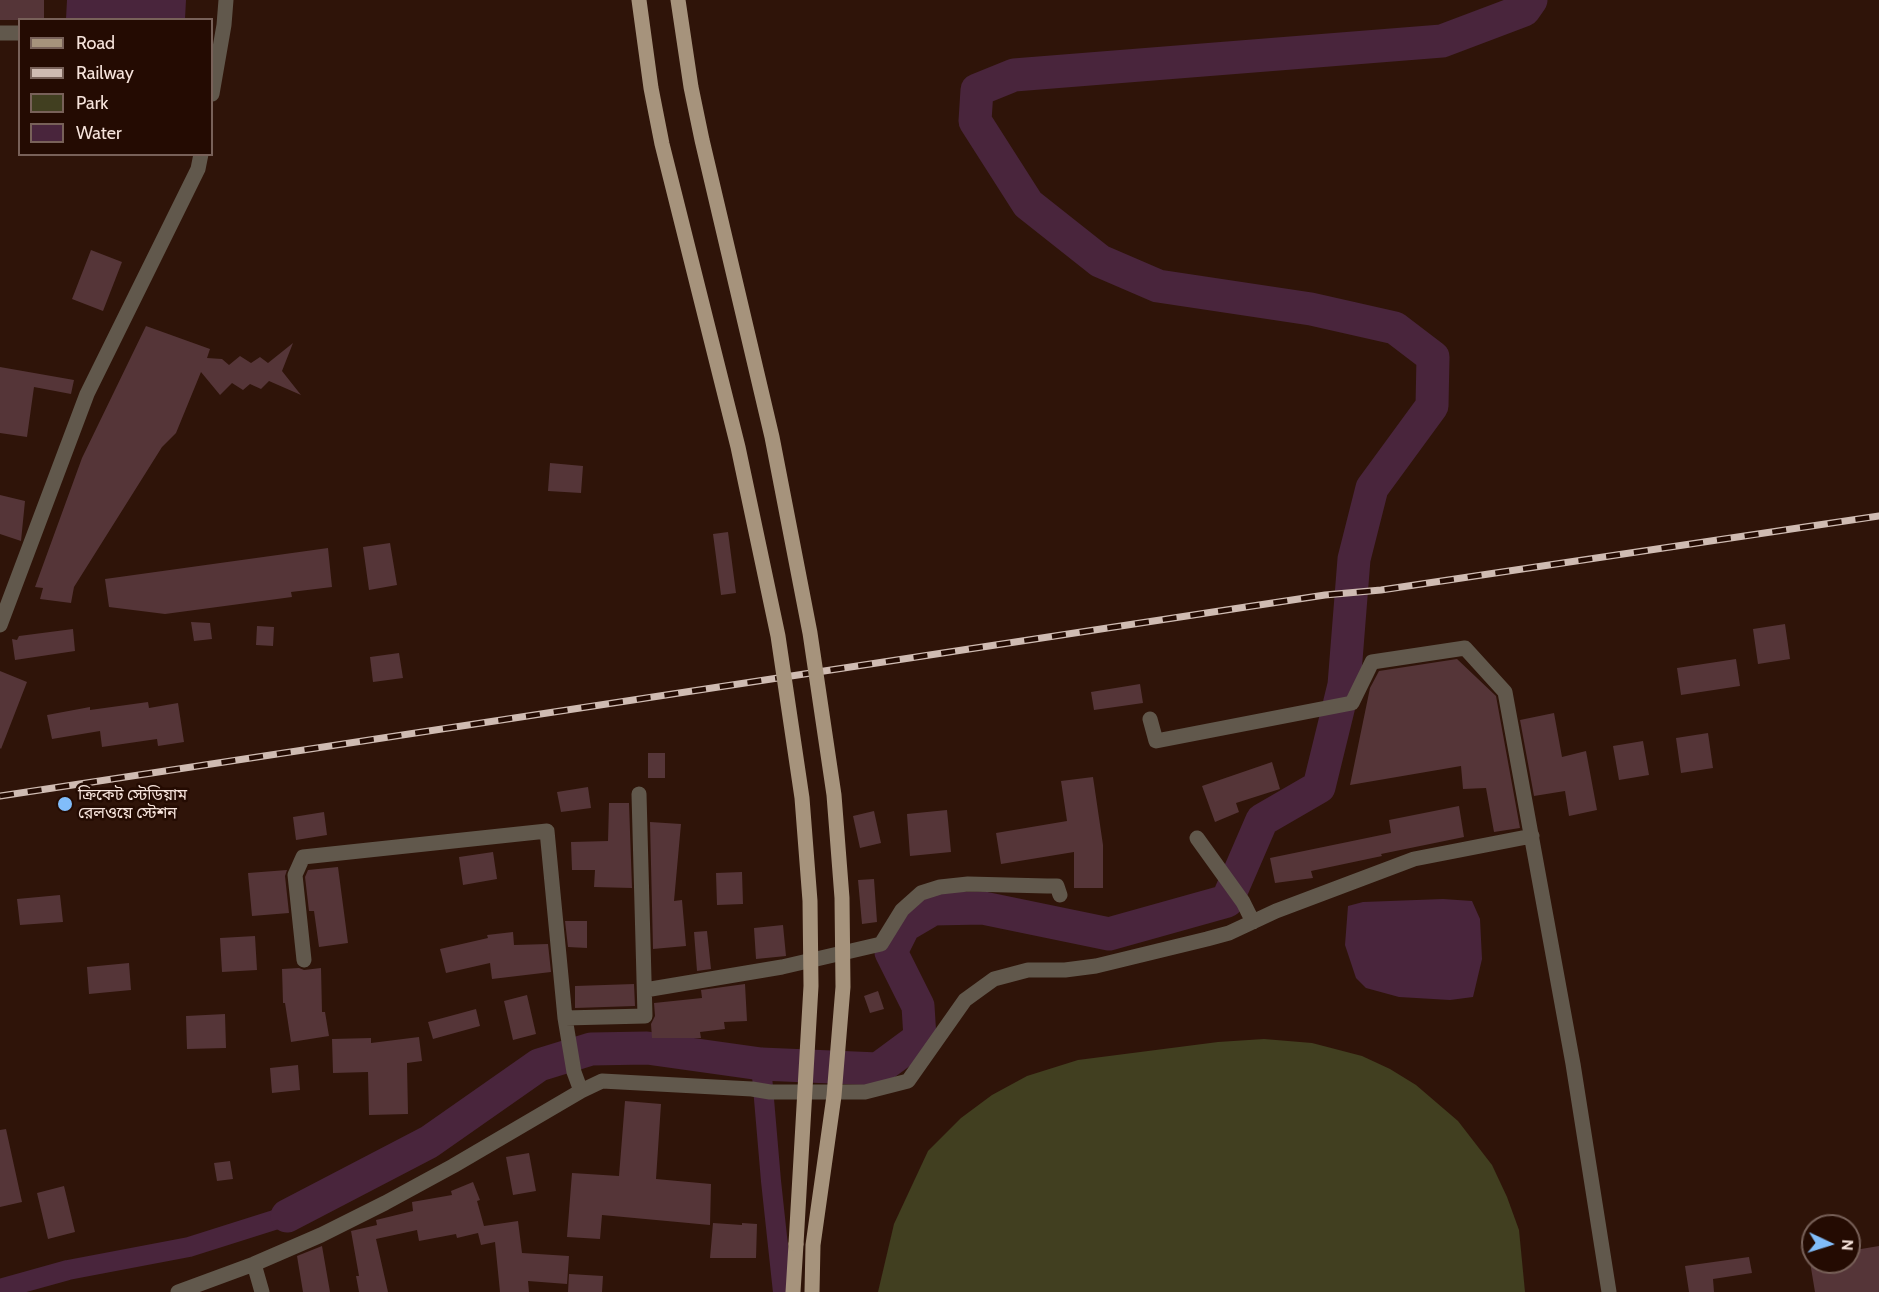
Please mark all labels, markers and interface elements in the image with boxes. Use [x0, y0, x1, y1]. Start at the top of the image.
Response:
legend [18, 18, 213, 156]
text: Road [76, 32, 115, 54]
text: Railway [76, 62, 134, 84]
text: Park [76, 92, 108, 114]
text: Water [76, 122, 122, 144]
place label: ক্রিকেট স্টেডিয়াম রেলওয়ে স্টেশন [78, 785, 187, 823]
marker: ক্রিকেট স্টেডিয়াম রেলওয়ে স্টেশন [56, 795, 74, 813]
north arrow [1801, 1214, 1861, 1274]
text: N [1838, 1239, 1857, 1251]

